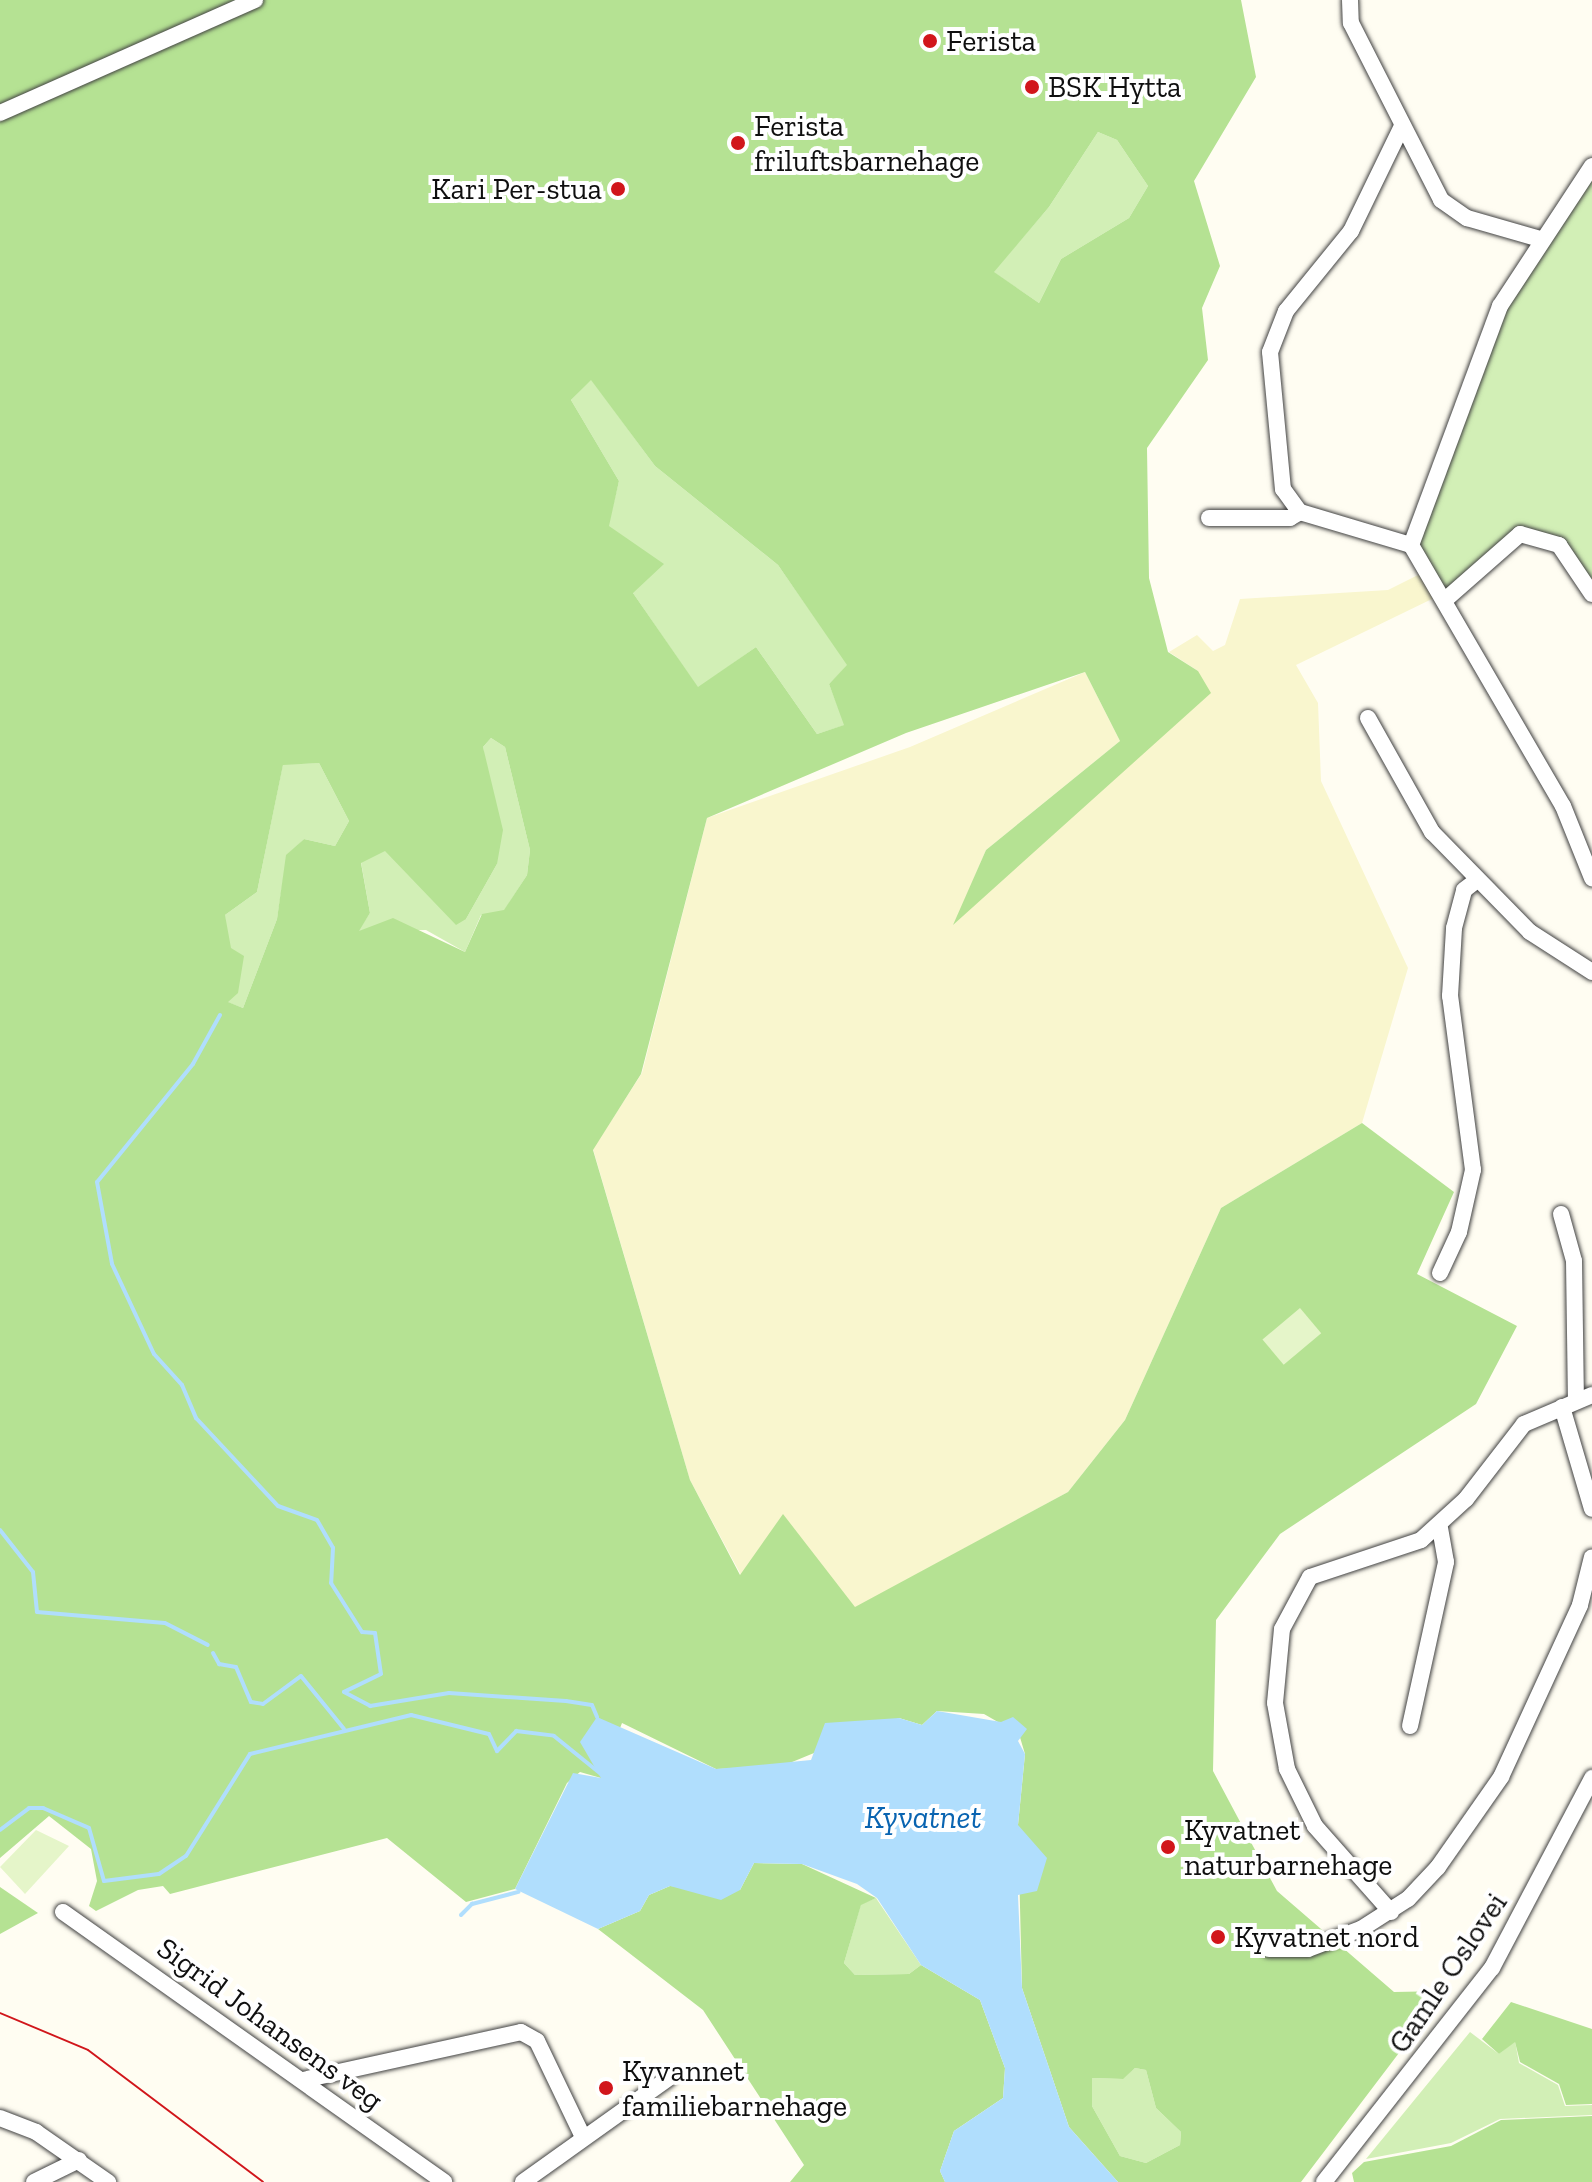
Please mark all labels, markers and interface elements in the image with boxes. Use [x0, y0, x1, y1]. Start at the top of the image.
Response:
place label: Ferista [946, 23, 1036, 59]
marker: Ferista [921, 32, 939, 50]
place label: BSK Hytta [1048, 69, 1182, 105]
marker: BSK Hytta [1023, 78, 1041, 96]
place label: Ferista friluftsbarnehage [754, 108, 979, 178]
marker: Ferista friluftsbarnehage [729, 134, 747, 152]
place label: Kari Per-stua [431, 171, 602, 207]
marker: Kari Per-stua [609, 180, 627, 198]
water label: Kyvatnet [865, 1798, 981, 1836]
place label: Kyvatnet naturbarnehage [1184, 1812, 1392, 1882]
marker: Kyvatnet naturbarnehage [1159, 1838, 1177, 1856]
street label: Gamle Oslovei [1381, 1886, 1515, 2060]
place label: Kyvatnet nord [1234, 1919, 1419, 1955]
marker: Kyvatnet nord [1209, 1928, 1227, 1946]
street label: Sigrid Johansens veg [150, 1930, 390, 2118]
place label: Kyvannet familiebarnehage [622, 2053, 847, 2124]
marker: Kyvannet familiebarnehage [597, 2079, 615, 2097]

